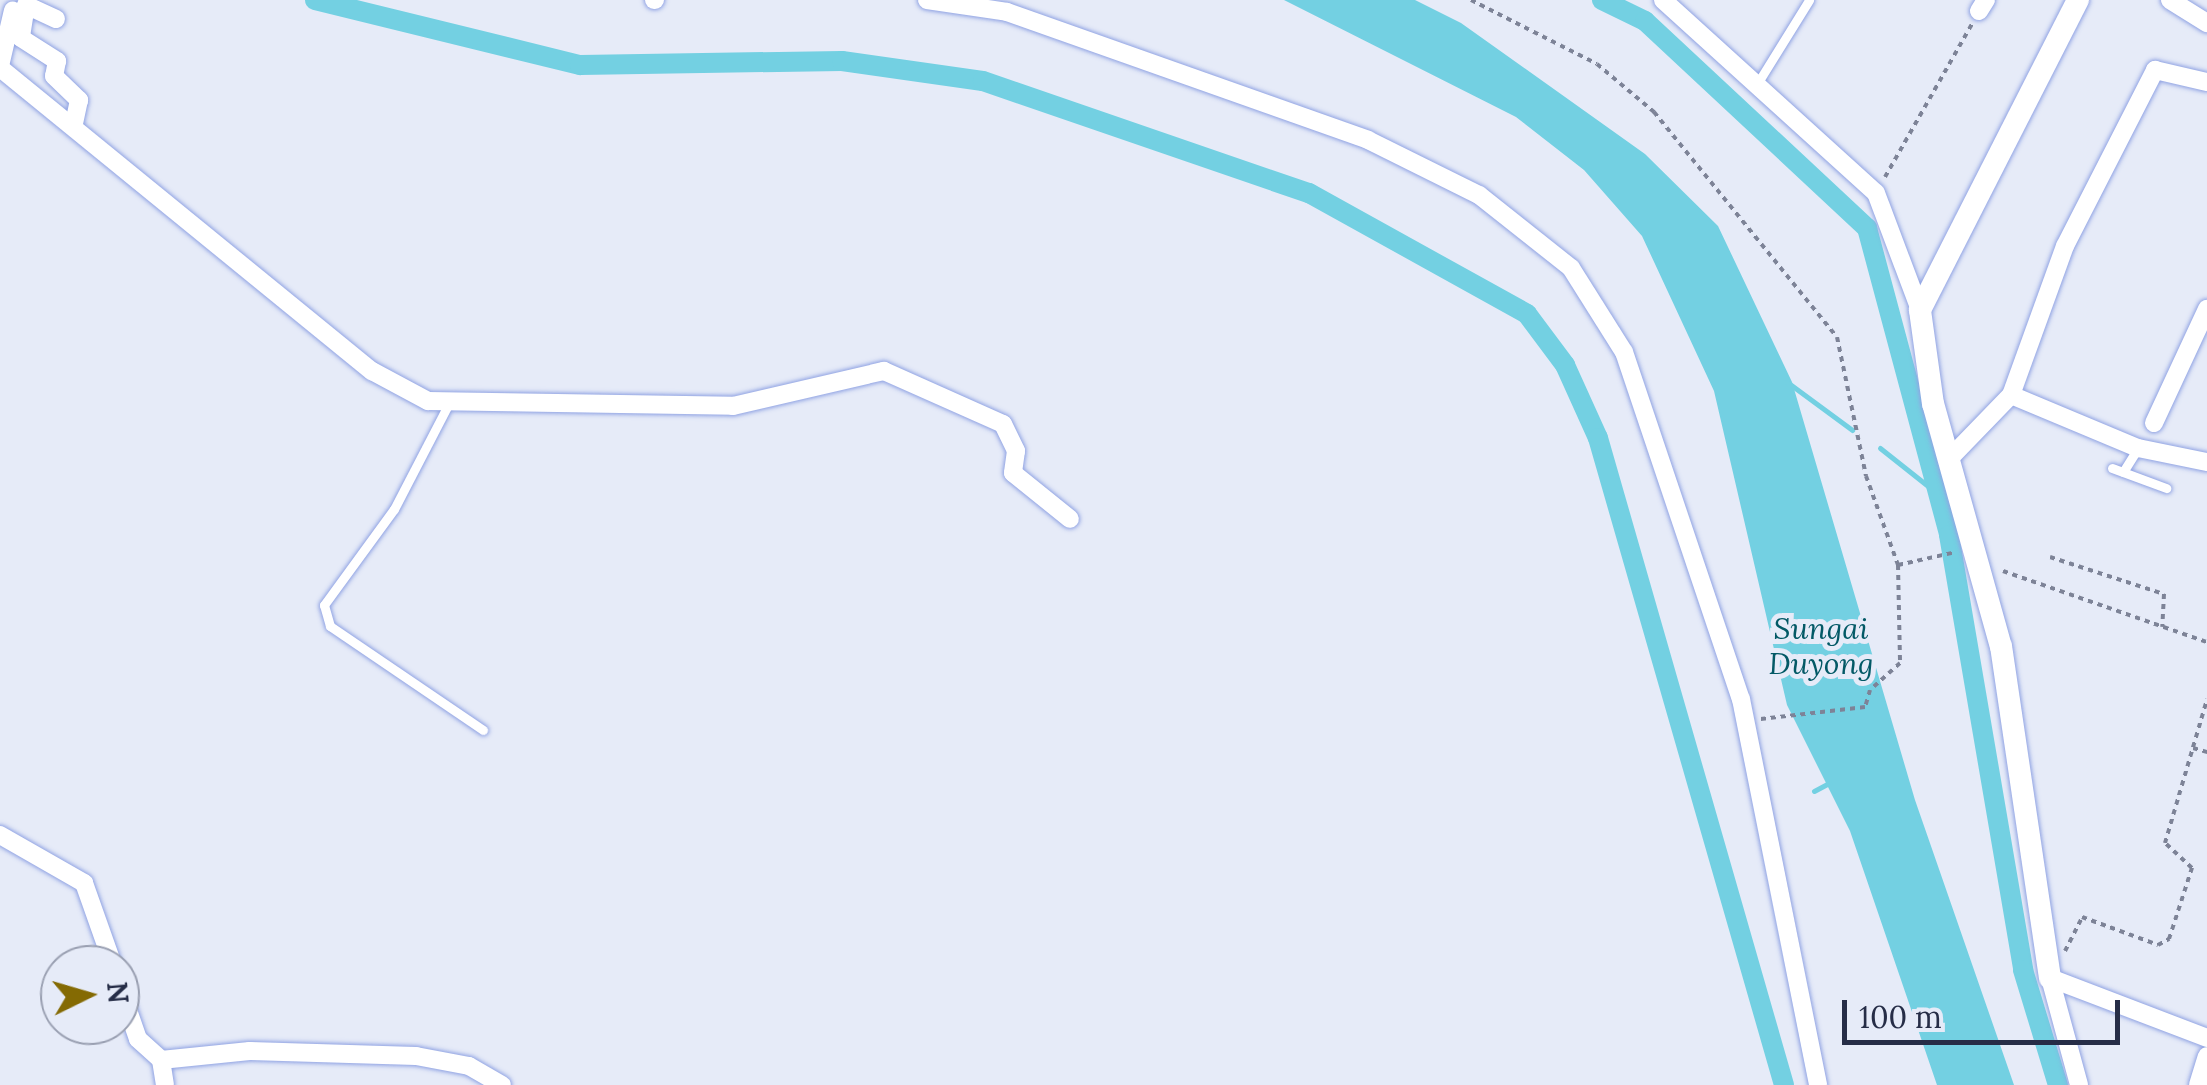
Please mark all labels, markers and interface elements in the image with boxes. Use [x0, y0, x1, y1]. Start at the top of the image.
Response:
water label: Sungai Duyong [1769, 610, 1873, 680]
north arrow [40, 945, 140, 1045]
text: N [99, 980, 137, 1005]
scale bar [1847, 980, 2124, 1042]
text: 100 m [1859, 998, 1942, 1036]

